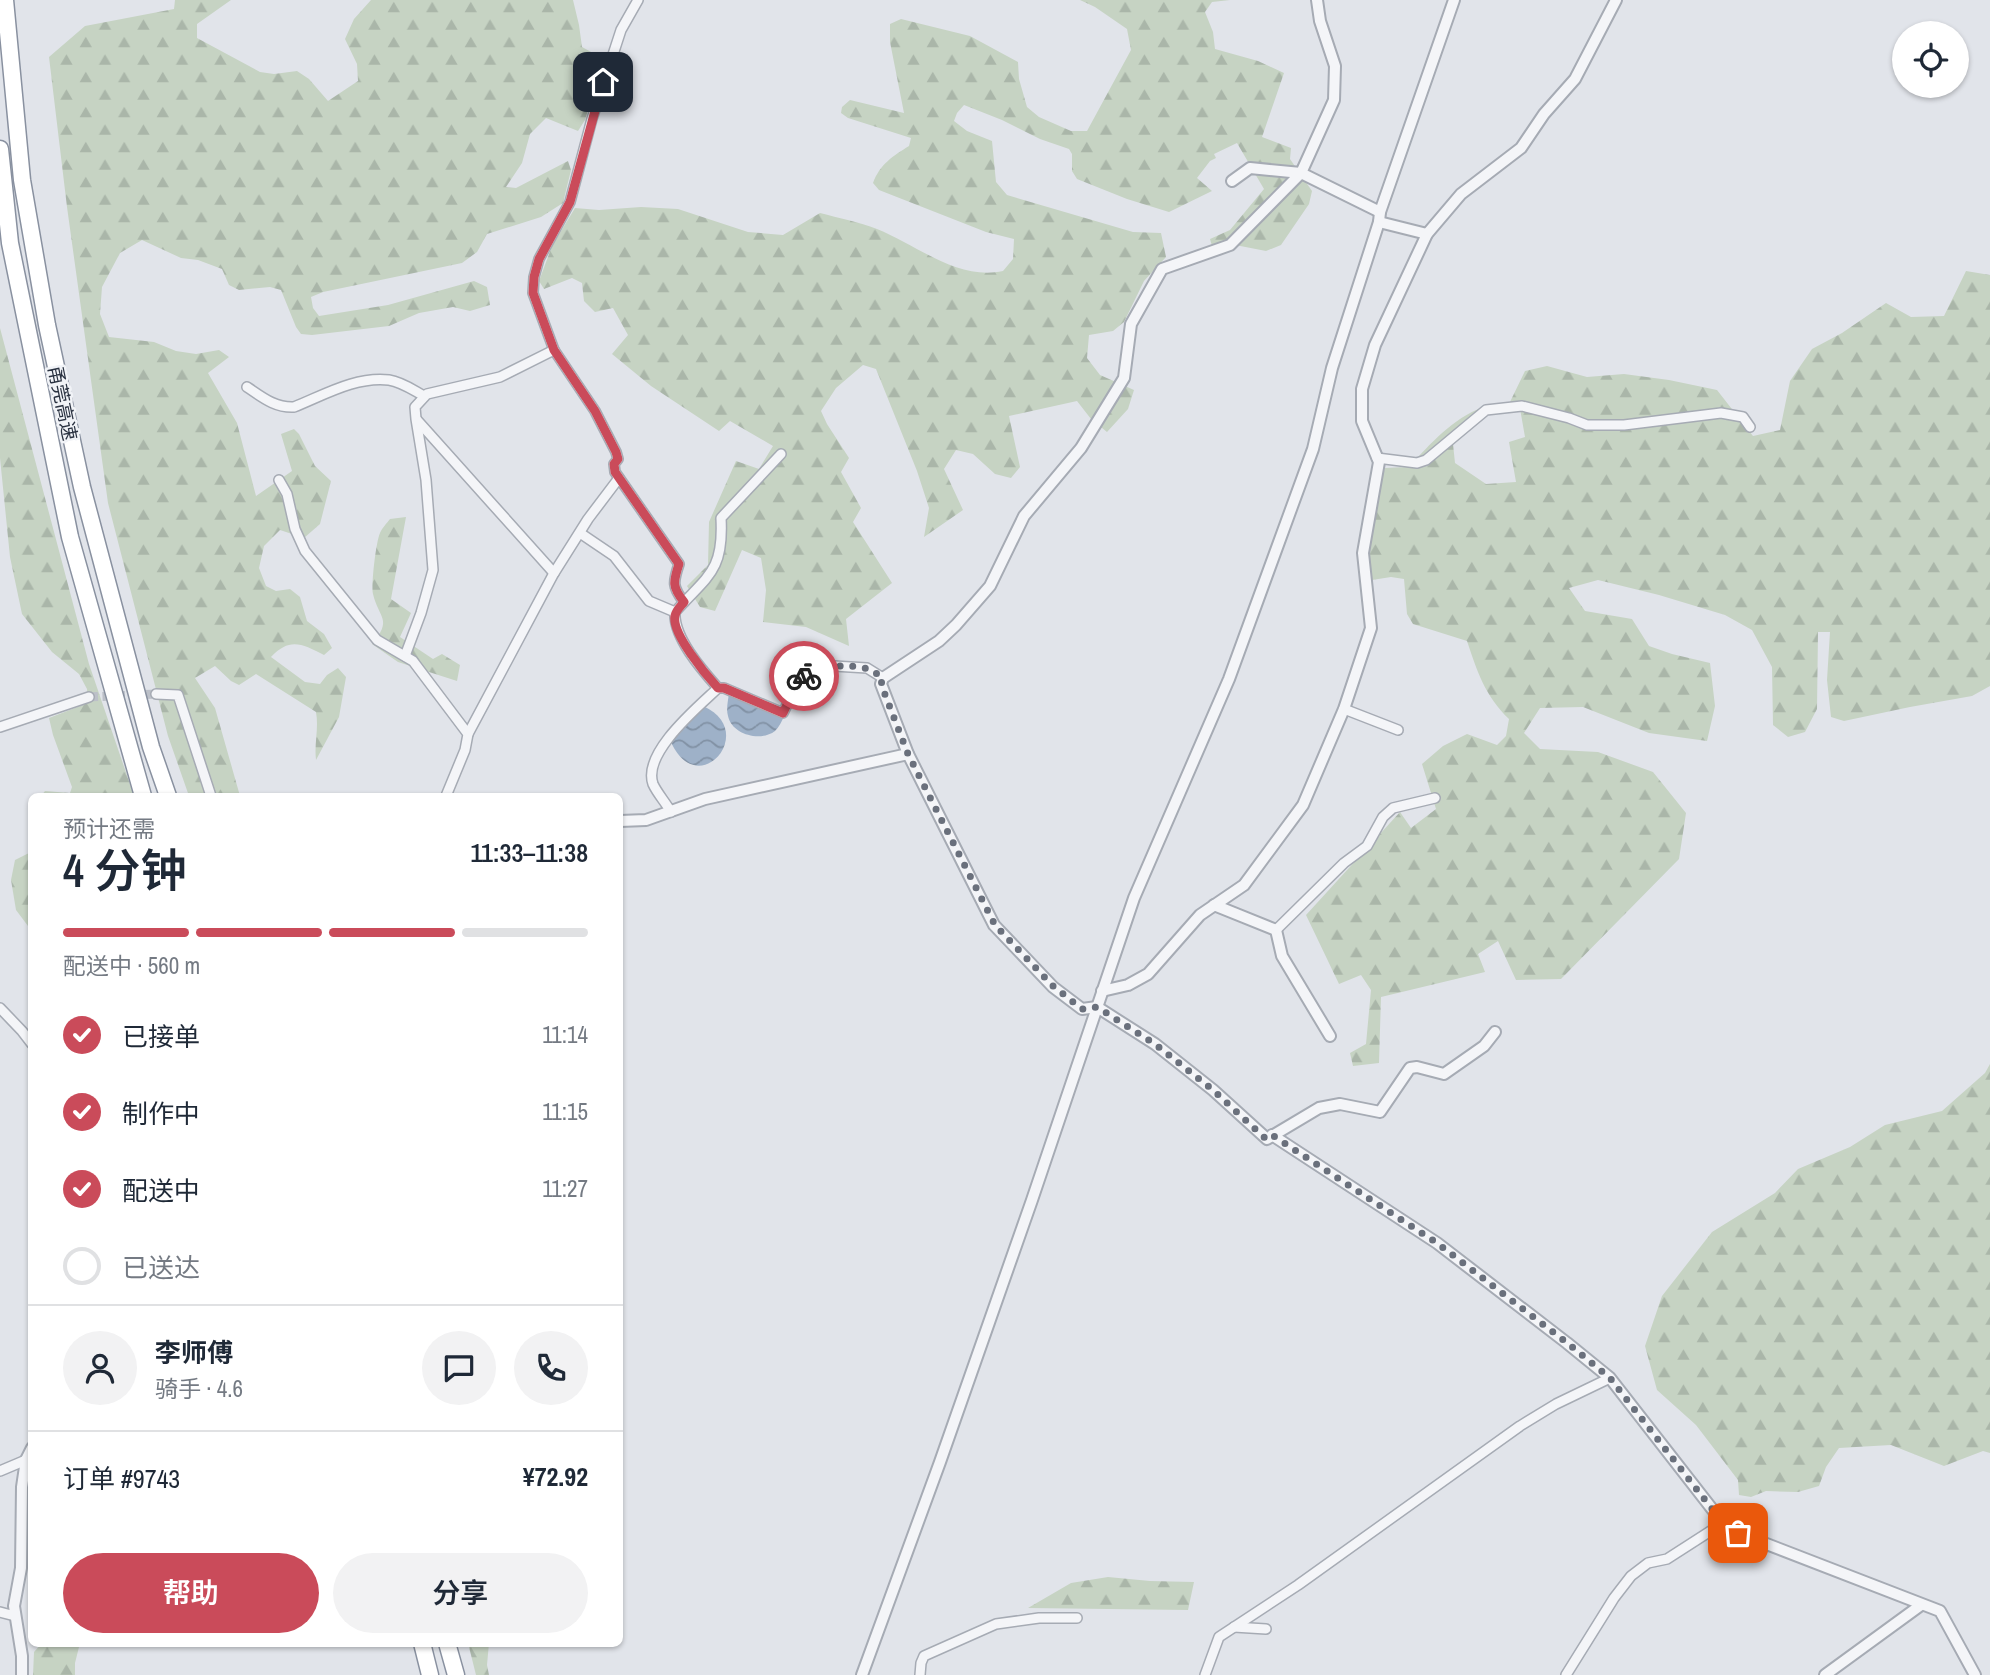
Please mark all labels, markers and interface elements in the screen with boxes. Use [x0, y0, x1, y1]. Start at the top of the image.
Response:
map controls [1892, 21, 1969, 98]
button: locate [1892, 21, 1969, 98]
pin [573, 52, 633, 112]
icon: home [584, 63, 622, 101]
street label: 甬莞高速 [42, 363, 84, 443]
courier [769, 641, 839, 711]
icon: bike [785, 657, 823, 695]
text: 预计还需 [63, 813, 155, 844]
text: 11:33–11:38 [470, 835, 588, 870]
text: 4 分钟 [63, 839, 186, 901]
text: 配送中 · 560 m [63, 950, 200, 981]
icon: check [63, 1016, 101, 1054]
text: 已接单 [122, 1019, 200, 1054]
text: 11:14 [542, 1019, 588, 1050]
icon: check [63, 1093, 101, 1131]
text: 制作中 [122, 1096, 200, 1131]
text: 11:15 [542, 1096, 588, 1127]
icon: check [63, 1170, 101, 1208]
text: 配送中 [122, 1173, 200, 1208]
text: 11:27 [542, 1173, 588, 1204]
text: 已送达 [122, 1250, 200, 1285]
button: person [63, 1331, 137, 1405]
button: chat [422, 1331, 496, 1405]
button: phone [514, 1331, 588, 1405]
text: 李师傅 [155, 1335, 233, 1370]
text: 骑手 · 4.6 [155, 1373, 243, 1404]
text: ¥72.92 [523, 1459, 588, 1494]
text: 订单 #9743 [63, 1461, 180, 1496]
pin [1708, 1503, 1768, 1563]
icon: bag [1719, 1514, 1757, 1552]
button: 帮助 [63, 1553, 319, 1633]
button: 分享 [333, 1553, 588, 1633]

